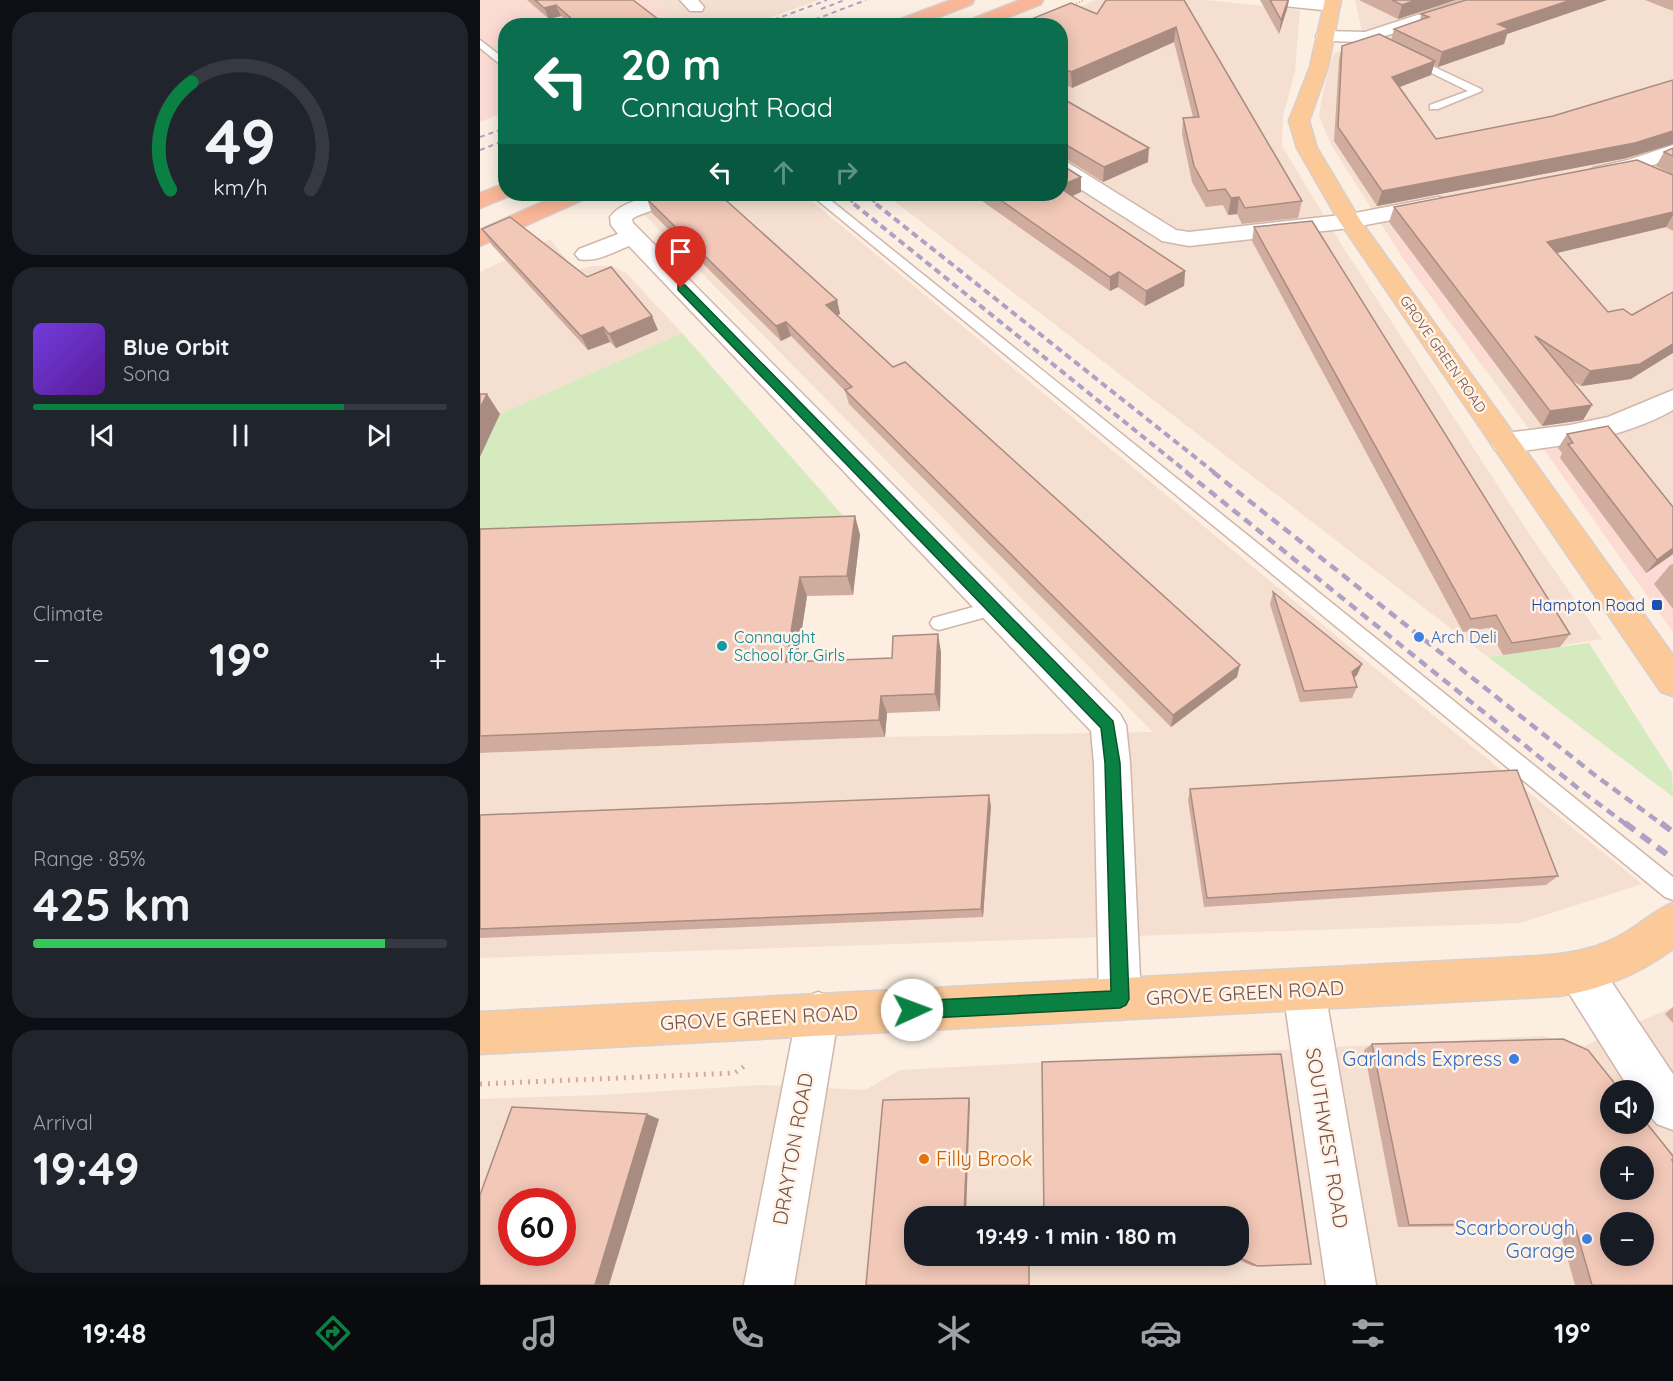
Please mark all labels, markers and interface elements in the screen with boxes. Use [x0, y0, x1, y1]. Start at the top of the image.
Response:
text: 20 m [621, 38, 721, 91]
icon: left [522, 42, 600, 120]
text: Connaught Road [621, 90, 833, 124]
text: 49 [205, 102, 275, 180]
icon: left [704, 156, 737, 189]
icon: ahead [767, 156, 800, 189]
icon: right [830, 156, 863, 189]
text: km/h [213, 175, 267, 201]
pin [655, 226, 706, 288]
icon: arrive [664, 235, 697, 268]
street label: GROVE GREEN ROAD [1396, 292, 1490, 416]
text: Blue Orbit [123, 333, 229, 361]
text: Sona [123, 361, 170, 386]
icon: previous [86, 419, 119, 452]
icon: pause [224, 419, 257, 452]
icon: next [362, 419, 395, 452]
place label: Hampton Road [1531, 595, 1645, 615]
marker: Hampton Road [1650, 598, 1664, 612]
text: Climate [33, 601, 103, 626]
place label: Connaught School for Girls [734, 627, 845, 665]
place label: Arch Deli [1431, 627, 1497, 647]
marker: Arch Deli [1412, 630, 1426, 644]
text: 19° [209, 631, 270, 687]
text: − [33, 639, 50, 680]
text: + [428, 639, 447, 680]
marker: Connaught School for Girls [715, 639, 729, 653]
text: Range · 85% [33, 846, 146, 871]
text: 425 km [33, 876, 191, 932]
street label: GROVE GREEN ROAD [1145, 975, 1345, 1010]
position arrow [880, 978, 944, 1042]
street label: GROVE GREEN ROAD [659, 1000, 859, 1035]
street label: SOUTHWEST ROAD [1301, 1046, 1354, 1230]
place label: Garlands Express [1342, 1046, 1502, 1071]
marker: Garlands Express [1507, 1052, 1521, 1066]
street label: DRAYTON ROAD [767, 1071, 818, 1227]
map controls [1600, 1080, 1654, 1266]
button: sound [1600, 1080, 1654, 1134]
text: Arrival [33, 1110, 93, 1135]
text: 19:49 [33, 1140, 139, 1196]
place label: Filly Brook [936, 1146, 1032, 1171]
button: + [1600, 1146, 1654, 1200]
marker: Filly Brook [917, 1152, 931, 1166]
speed limit sign: 60 [498, 1188, 576, 1266]
button: − [1600, 1212, 1654, 1266]
place label: Scarborough Garage [1455, 1215, 1575, 1263]
text: 19:49 · 1 min · 180 m [976, 1222, 1177, 1250]
marker: Scarborough Garage [1580, 1232, 1594, 1246]
icon: directions [312, 1312, 354, 1354]
icon: music [519, 1312, 561, 1354]
icon: phone [726, 1312, 768, 1354]
icon: climate [933, 1312, 975, 1354]
icon: car [1140, 1312, 1182, 1354]
icon: filters [1347, 1312, 1389, 1354]
text: 19:48 [83, 1316, 146, 1350]
text: 19° [1554, 1316, 1590, 1350]

